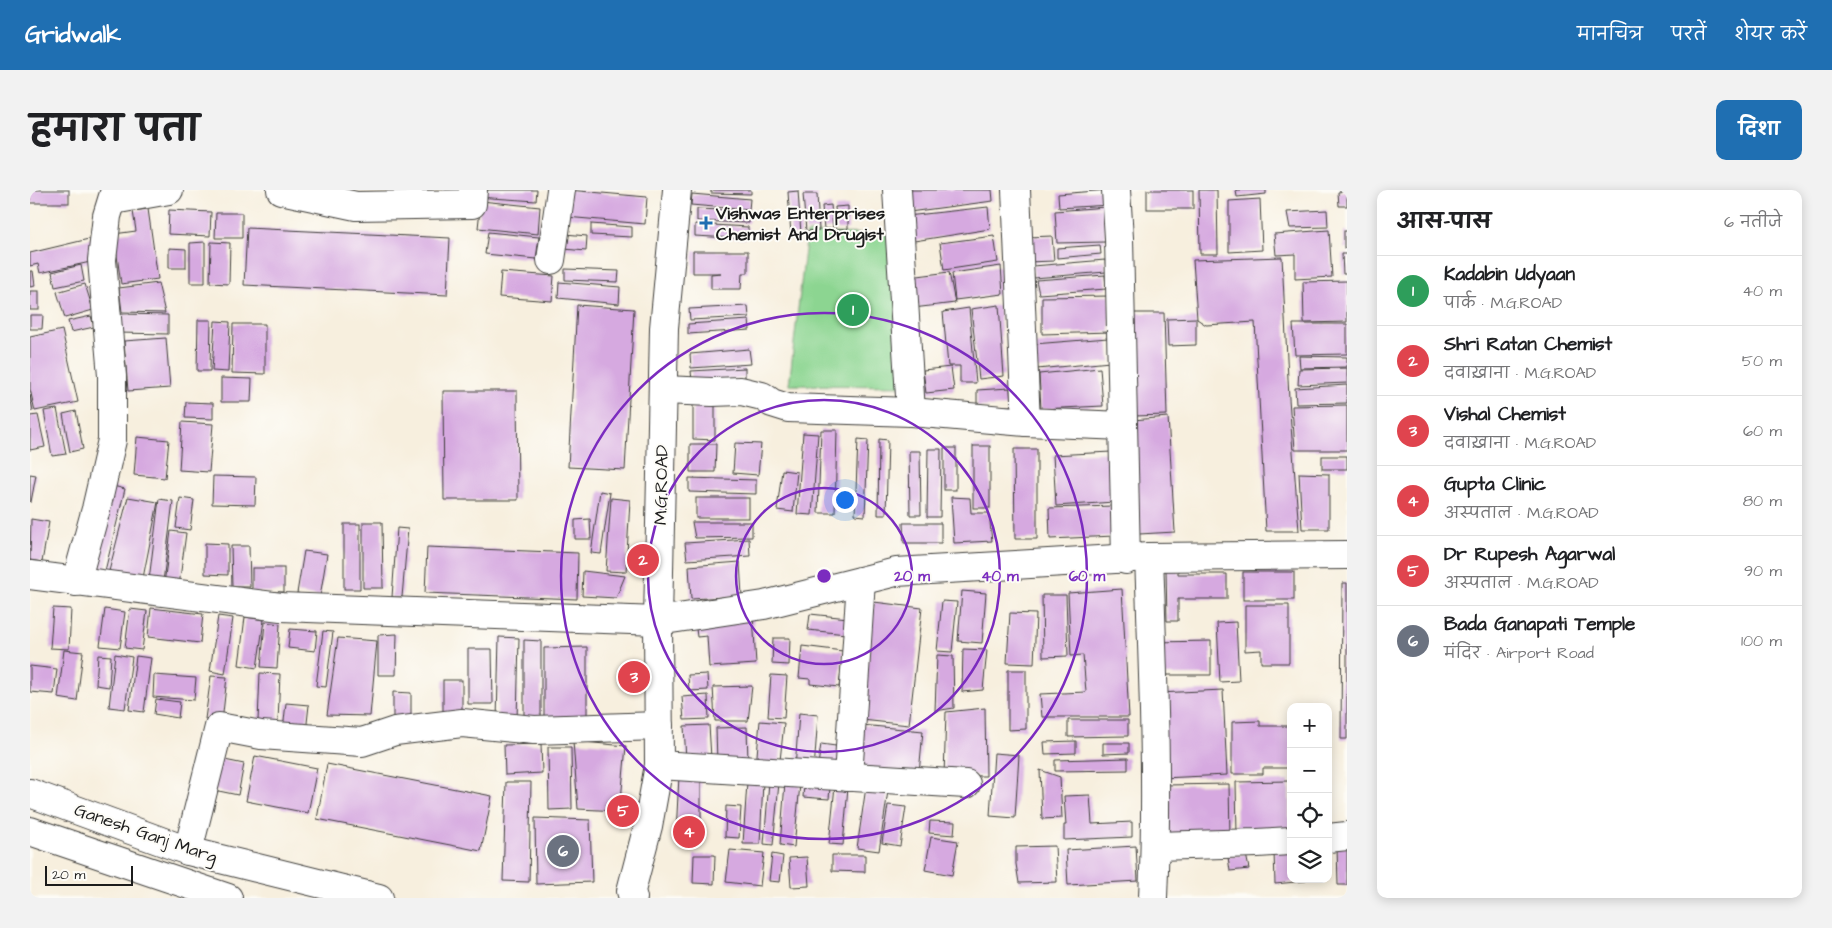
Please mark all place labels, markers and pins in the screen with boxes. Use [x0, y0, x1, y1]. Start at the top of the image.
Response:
place label: Vishwas Enterprises Chemist And Drugist [715, 201, 885, 248]
marker: Vishwas Enterprises Chemist And Drugist [700, 217, 712, 229]
pin: 1 [837, 291, 869, 329]
pin: 2 [627, 541, 659, 579]
centre of rings [815, 567, 833, 585]
pin: 3 [618, 658, 650, 696]
pin: 5 [607, 792, 639, 830]
pin: 4 [673, 813, 705, 851]
pin: 6 [547, 832, 579, 870]

